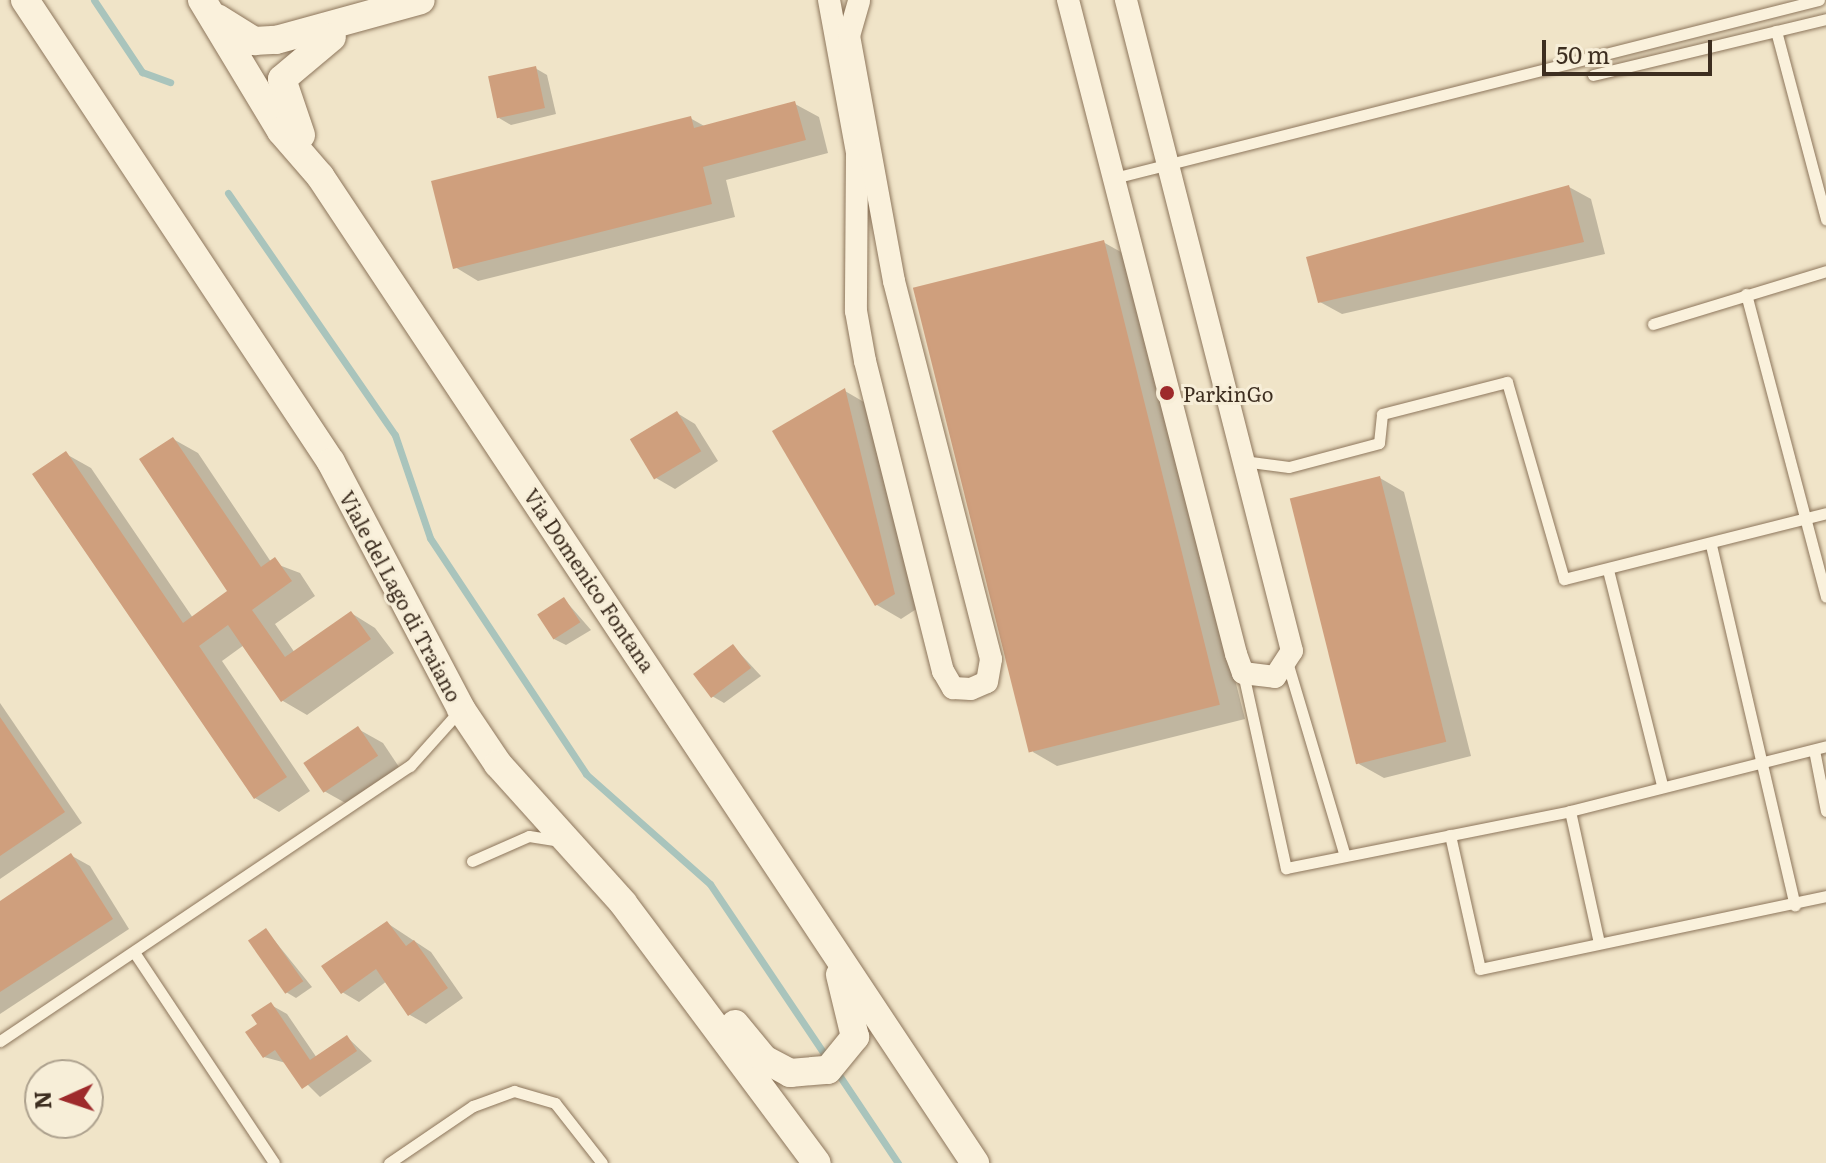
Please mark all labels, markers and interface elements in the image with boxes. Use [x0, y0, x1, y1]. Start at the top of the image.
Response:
scale bar [1546, 24, 1716, 74]
text: 50 m [1556, 36, 1610, 71]
place label: ParkinGo [1183, 381, 1273, 405]
marker: ParkinGo [1158, 384, 1176, 402]
street label: Via Domenico Fontana [520, 484, 660, 676]
street label: Viale del Lago di Traiano [335, 487, 467, 705]
north arrow [24, 1059, 104, 1139]
text: N [25, 1090, 58, 1110]

